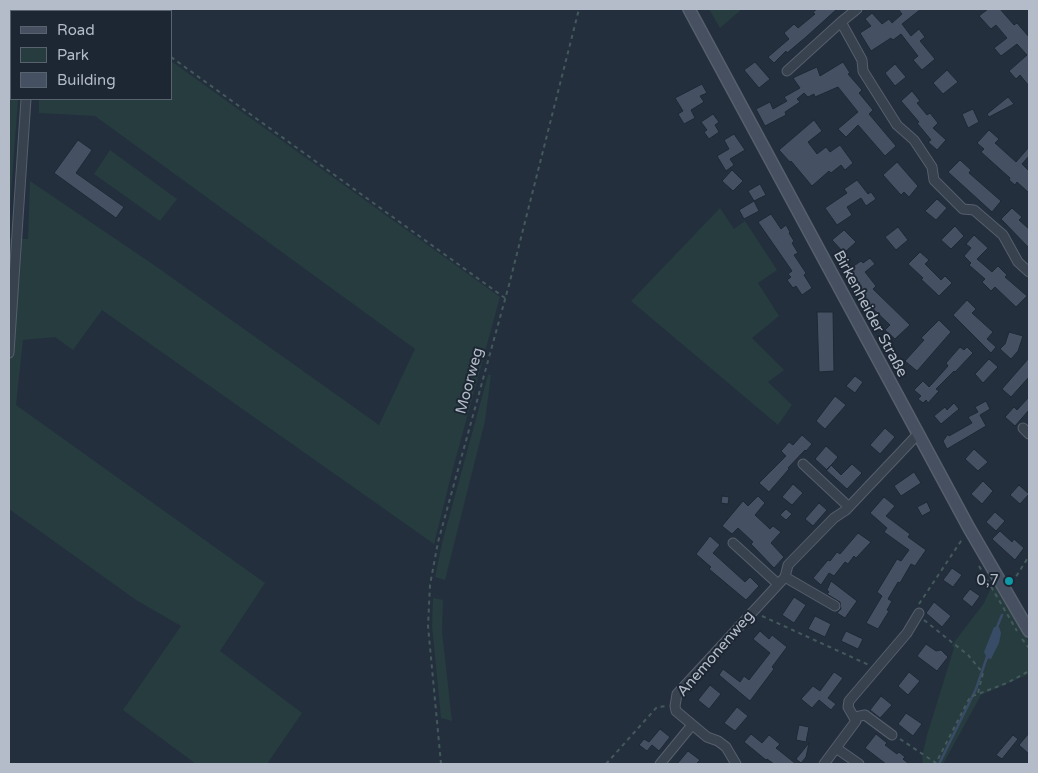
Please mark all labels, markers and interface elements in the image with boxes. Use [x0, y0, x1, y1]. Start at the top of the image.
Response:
legend [10, 10, 172, 100]
text: Road [57, 21, 95, 39]
text: Park [57, 46, 89, 64]
text: Building [57, 71, 116, 89]
street label: Birkenheider Straße [829, 248, 911, 380]
street label: Moorweg [453, 346, 487, 416]
place label: 0,7 [976, 572, 999, 590]
marker: 0,7 [1003, 575, 1015, 587]
street label: Anemonenweg [674, 607, 758, 701]

